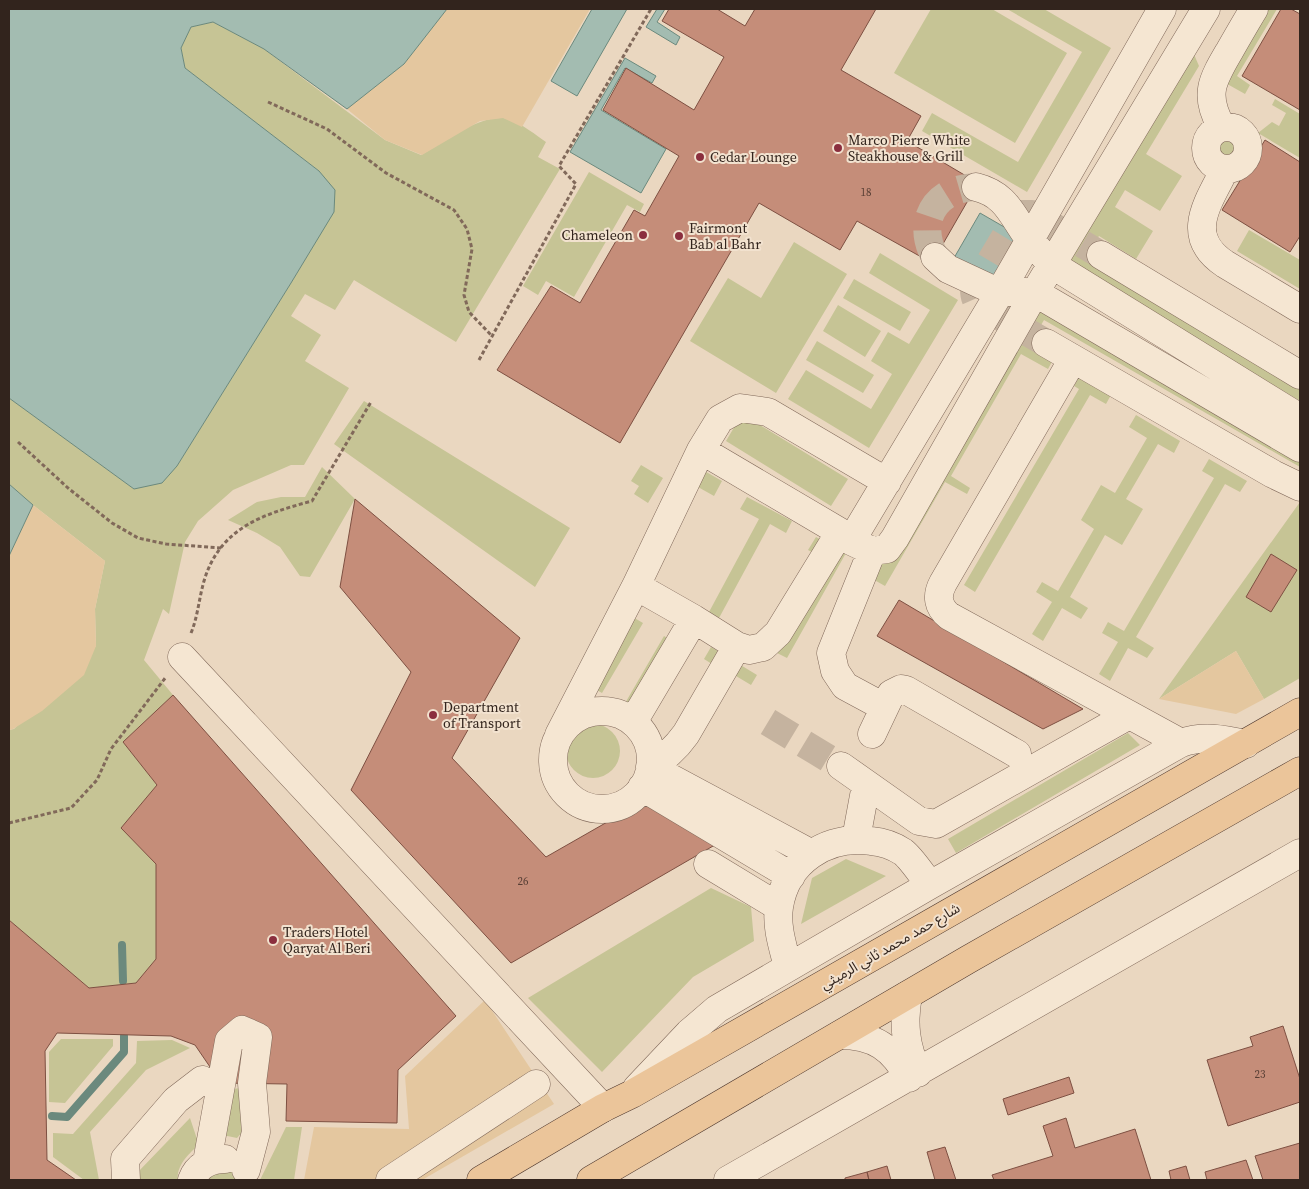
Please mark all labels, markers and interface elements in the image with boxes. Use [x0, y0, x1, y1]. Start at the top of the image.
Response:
place label: Marco Pierre White Steakhouse & Grill [848, 130, 970, 166]
marker: Marco Pierre White Steakhouse & Grill [832, 142, 844, 154]
place label: Cedar Lounge [710, 147, 797, 167]
marker: Cedar Lounge [694, 151, 706, 163]
house number: 18 [861, 185, 872, 200]
place label: Fairmont Bab al Bahr [689, 218, 761, 254]
place label: Chameleon [562, 225, 634, 245]
marker: Chameleon [637, 229, 649, 241]
marker: Fairmont Bab al Bahr [673, 230, 685, 242]
place label: Department of Transport [443, 697, 521, 733]
marker: Department of Transport [427, 709, 439, 721]
house number: 26 [518, 874, 529, 889]
street label: شارع حمد محمد ثاني الرميثي [816, 898, 964, 995]
place label: Traders Hotel Qaryat Al Beri [283, 922, 371, 958]
marker: Traders Hotel Qaryat Al Beri [267, 934, 279, 946]
house number: 23 [1255, 1067, 1266, 1082]

